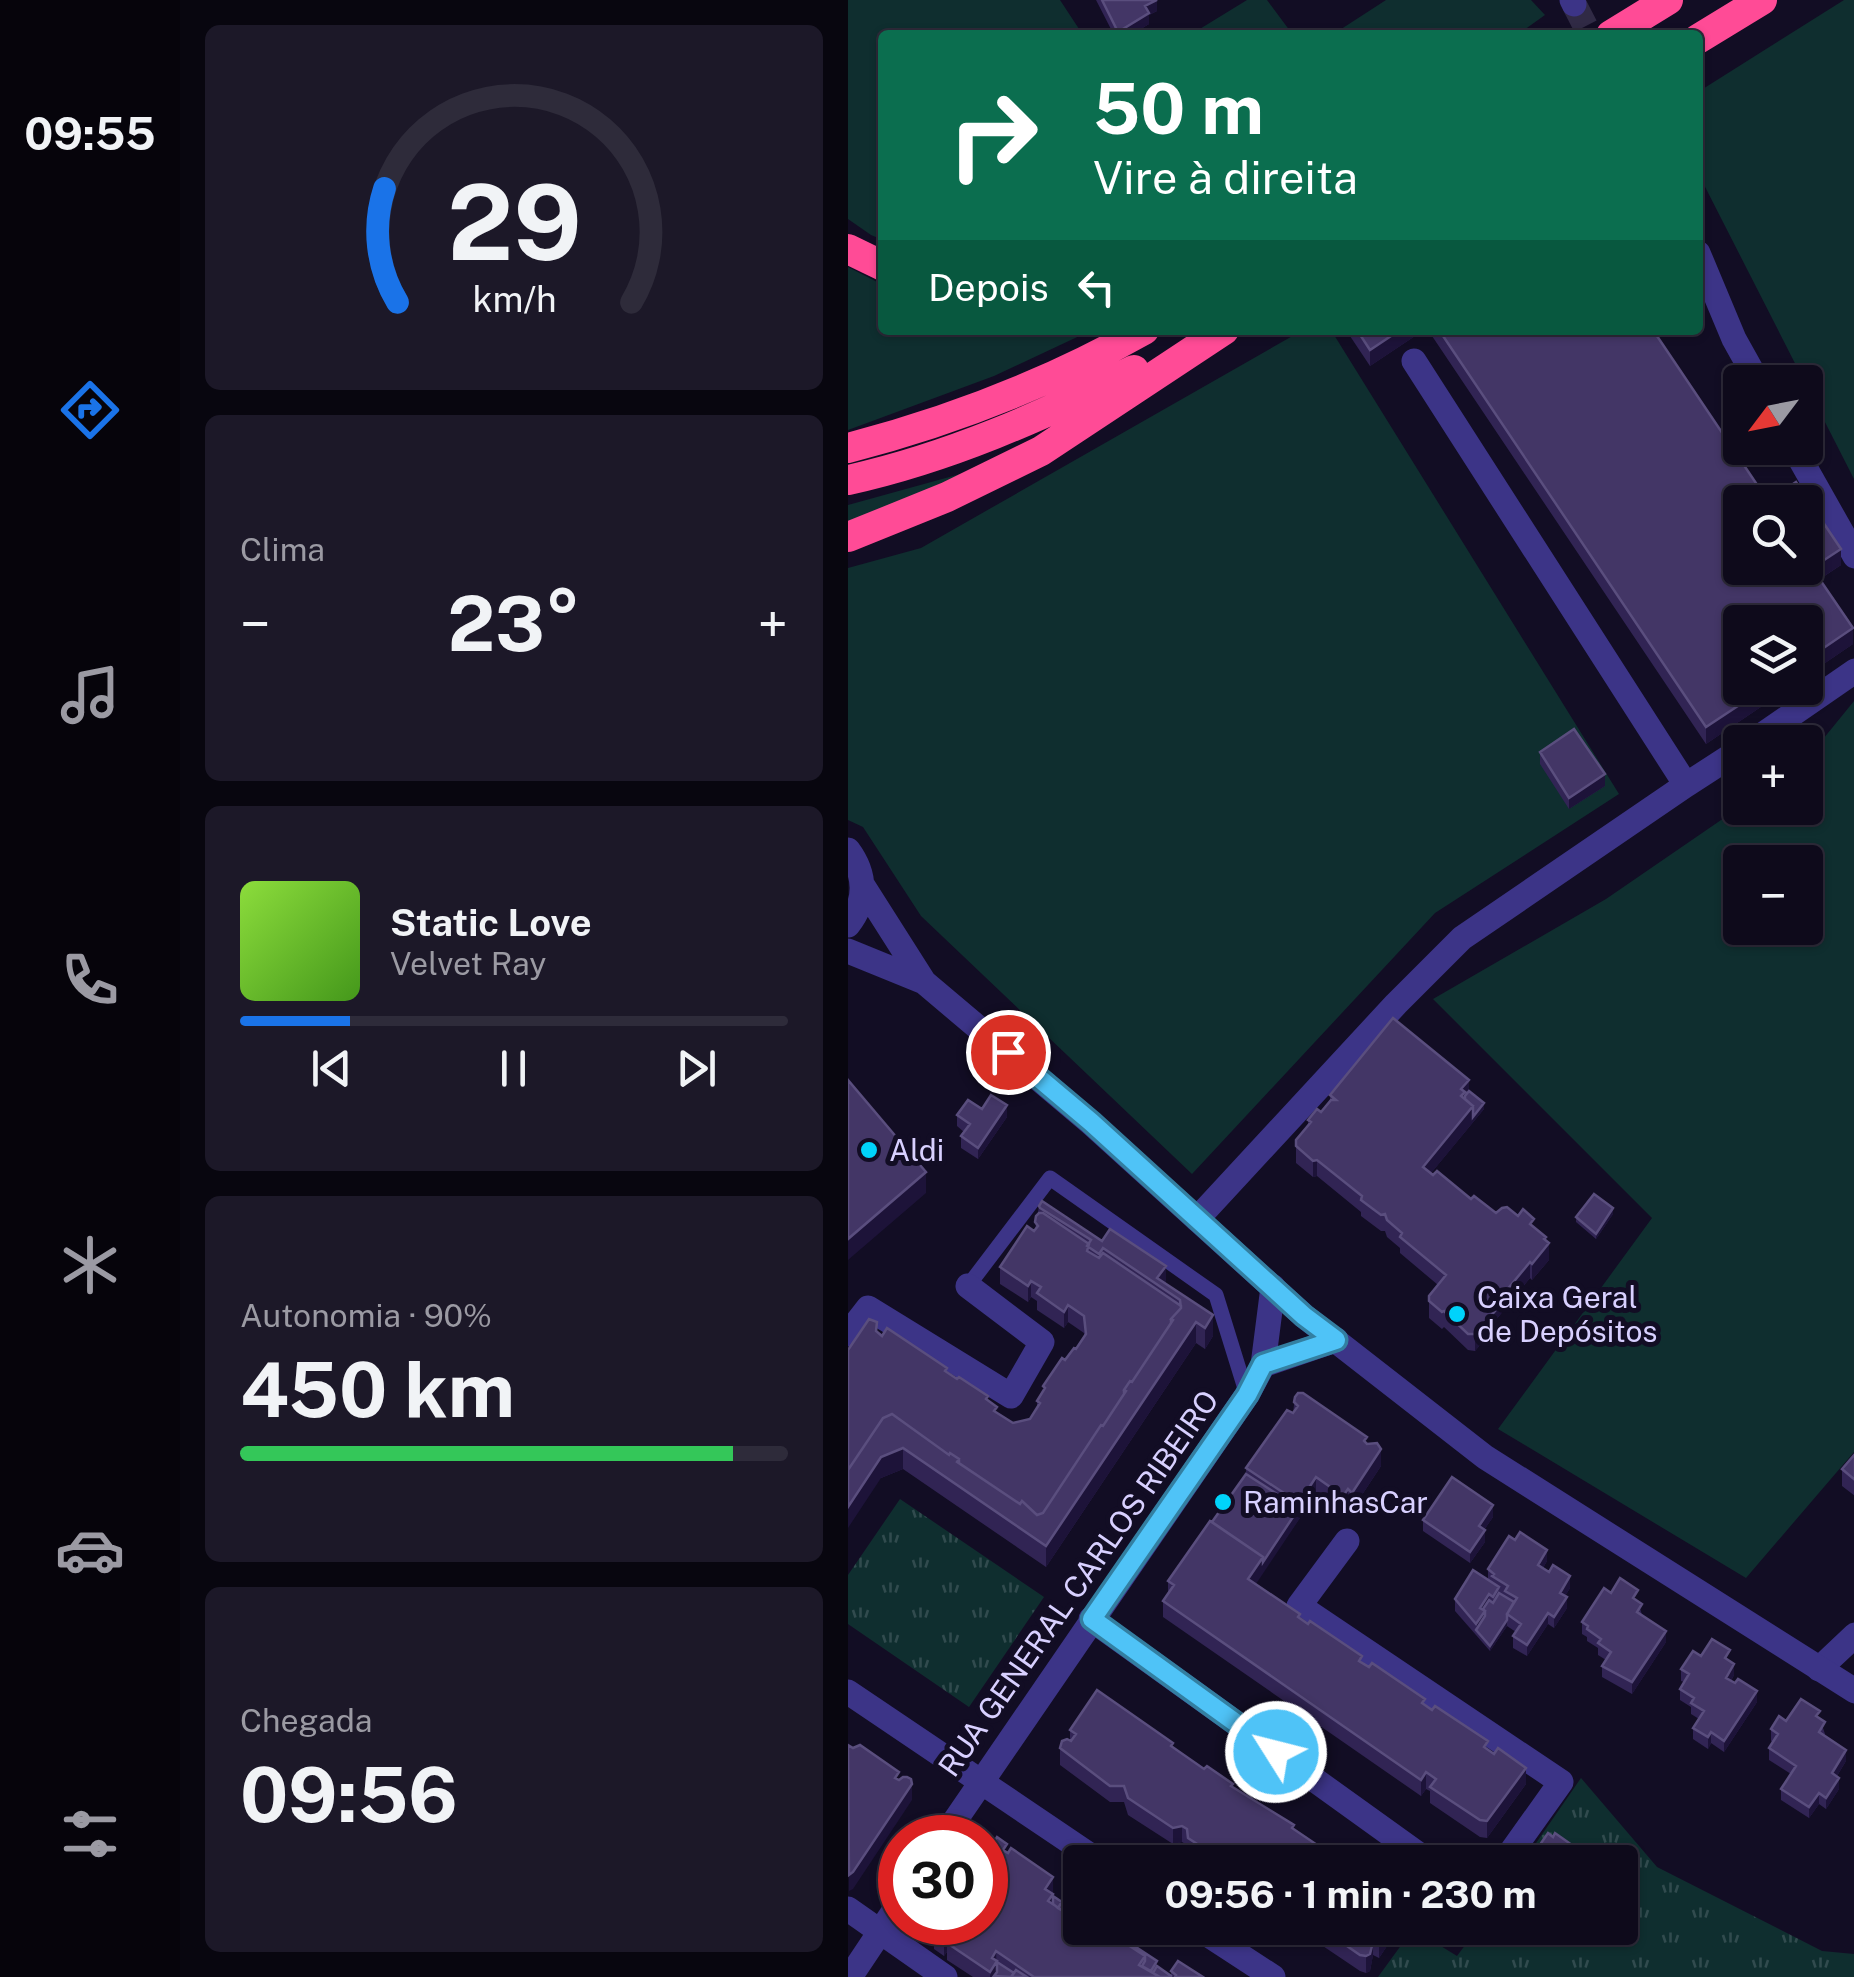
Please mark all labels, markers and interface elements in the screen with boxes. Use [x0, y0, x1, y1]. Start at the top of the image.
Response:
text: 50 m [1093, 67, 1264, 150]
icon: right [928, 70, 1058, 200]
text: 09:55 [24, 107, 156, 160]
text: Vire à direita [1093, 151, 1358, 204]
text: 29 [447, 161, 581, 283]
icon: left [1069, 260, 1124, 315]
text: Depois [928, 265, 1049, 310]
text: km/h [472, 278, 556, 320]
north arrow [1723, 365, 1823, 465]
map controls [1723, 365, 1823, 945]
icon: directions [55, 375, 125, 445]
button: search [1723, 485, 1823, 585]
text: Clima [240, 531, 325, 568]
text: 23° [447, 580, 581, 668]
text: − [240, 592, 271, 656]
text: + [758, 592, 788, 656]
button: layers [1723, 605, 1823, 705]
icon: music [55, 660, 125, 730]
button: + [1723, 725, 1823, 825]
button: − [1723, 845, 1823, 945]
text: Static Love [390, 900, 592, 945]
icon: phone [55, 945, 125, 1015]
text: Velvet Ray [390, 945, 546, 982]
pin [966, 1010, 1051, 1095]
icon: arrive [981, 1025, 1036, 1080]
icon: previous [304, 1041, 359, 1096]
icon: pause [486, 1041, 541, 1096]
icon: next [669, 1041, 724, 1096]
place label: Aldi [889, 1132, 944, 1168]
marker: Aldi [858, 1139, 880, 1161]
icon: climate [55, 1230, 125, 1300]
place label: Caixa Geral de Depósitos [1477, 1279, 1657, 1349]
text: Autonomia · 90% [240, 1297, 492, 1334]
marker: Caixa Geral de Depósitos [1446, 1303, 1468, 1325]
text: 450 km [240, 1346, 515, 1434]
street label: RUA GENERAL CARLOS RIBEIRO [930, 1383, 1226, 1783]
place label: RaminhasCar [1243, 1484, 1428, 1520]
marker: RaminhasCar [1212, 1491, 1234, 1513]
icon: car [55, 1515, 125, 1585]
position arrow [1224, 1700, 1328, 1804]
text: Chegada [240, 1702, 372, 1739]
text: 09:56 [240, 1751, 458, 1839]
icon: filters [55, 1799, 125, 1869]
speed limit sign: 30 [878, 1815, 1008, 1945]
text: 09:56 · 1 min · 230 m [1164, 1872, 1537, 1917]

